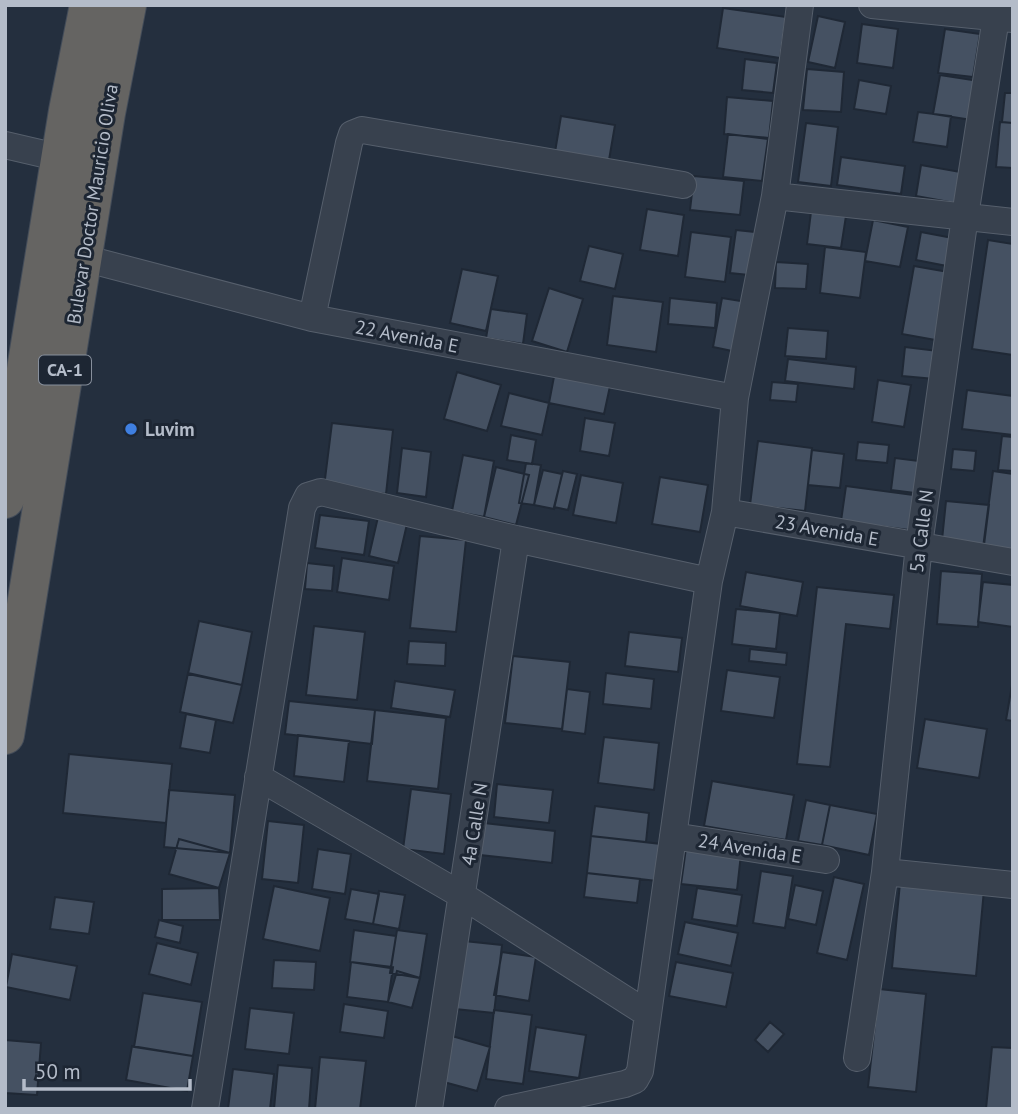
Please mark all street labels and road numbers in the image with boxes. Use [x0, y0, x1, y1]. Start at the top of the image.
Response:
street label: Bulevar Doctor Mauricio Oliva [61, 82, 123, 326]
street label: 22 Avenida E [353, 314, 461, 358]
road number: CA-1 [39, 356, 91, 384]
street label: 5a Calle N [904, 488, 938, 574]
street label: 23 Avenida E [773, 509, 881, 551]
street label: 4a Calle N [456, 781, 492, 867]
street label: 24 Avenida E [696, 828, 804, 868]

